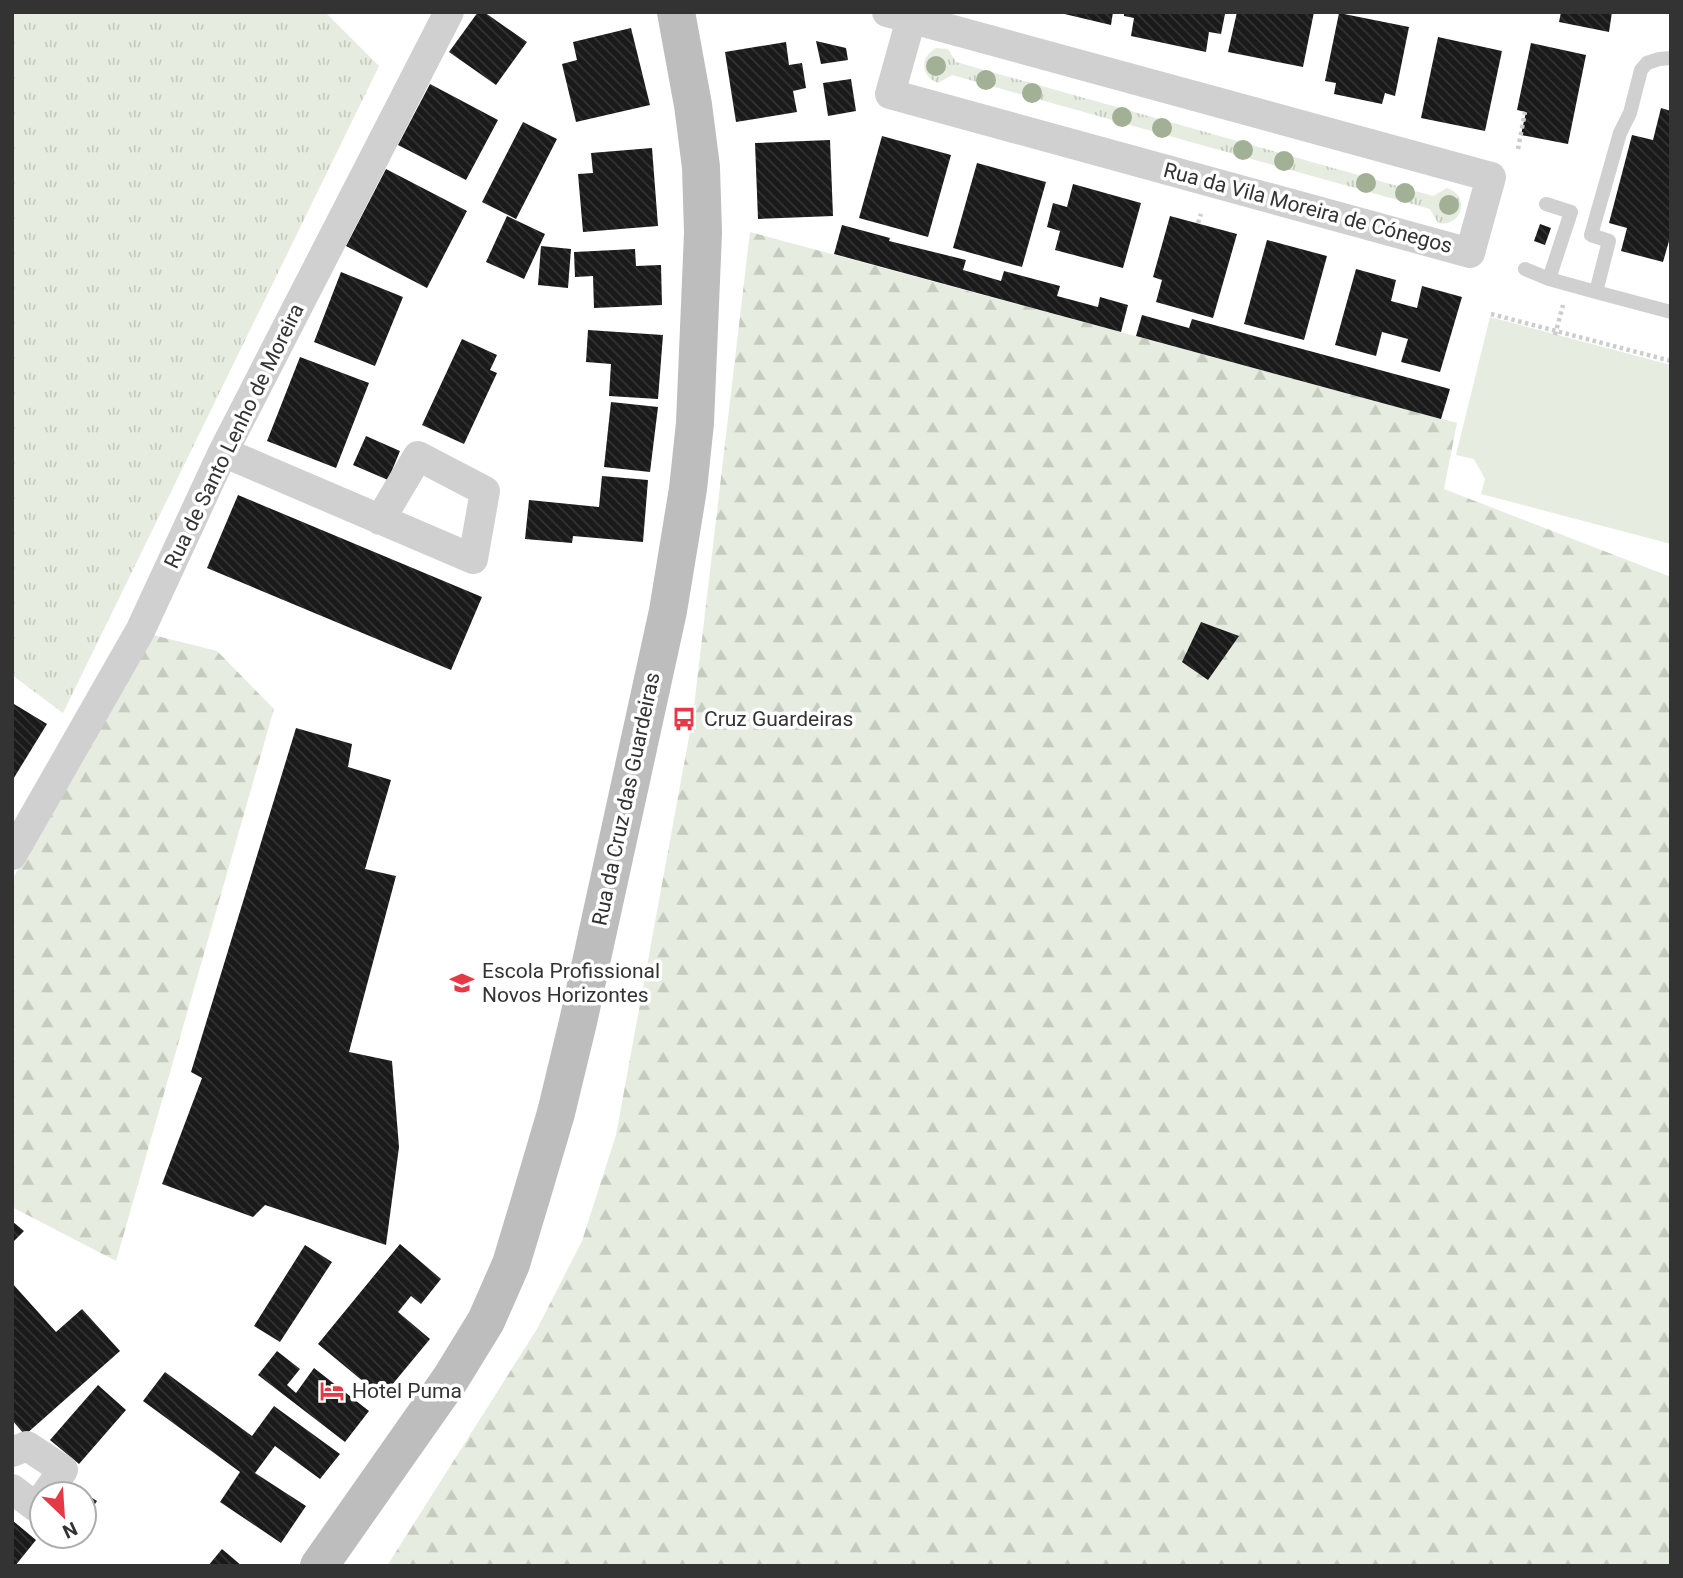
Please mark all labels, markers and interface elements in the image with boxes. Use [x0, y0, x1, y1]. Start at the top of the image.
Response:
street label: Rua da Vila Moreira de Cónegos [1161, 158, 1455, 258]
street label: Rua de Santo Lenho de Moreira [159, 300, 309, 572]
street label: Rua da Cruz das Guardeiras [587, 670, 665, 928]
bus stop icon: Cruz Guardeiras [670, 705, 698, 733]
place label: Cruz Guardeiras [704, 707, 853, 731]
place label: Escola Profissional Novos Horizontes [482, 959, 660, 1007]
school or university icon: Escola Profissional Novos Horizontes [448, 969, 476, 997]
hotel icon: Hotel Puma [318, 1377, 346, 1405]
place label: Hotel Puma [352, 1379, 462, 1403]
north arrow [28, 1480, 98, 1550]
text: N [59, 1517, 81, 1543]

